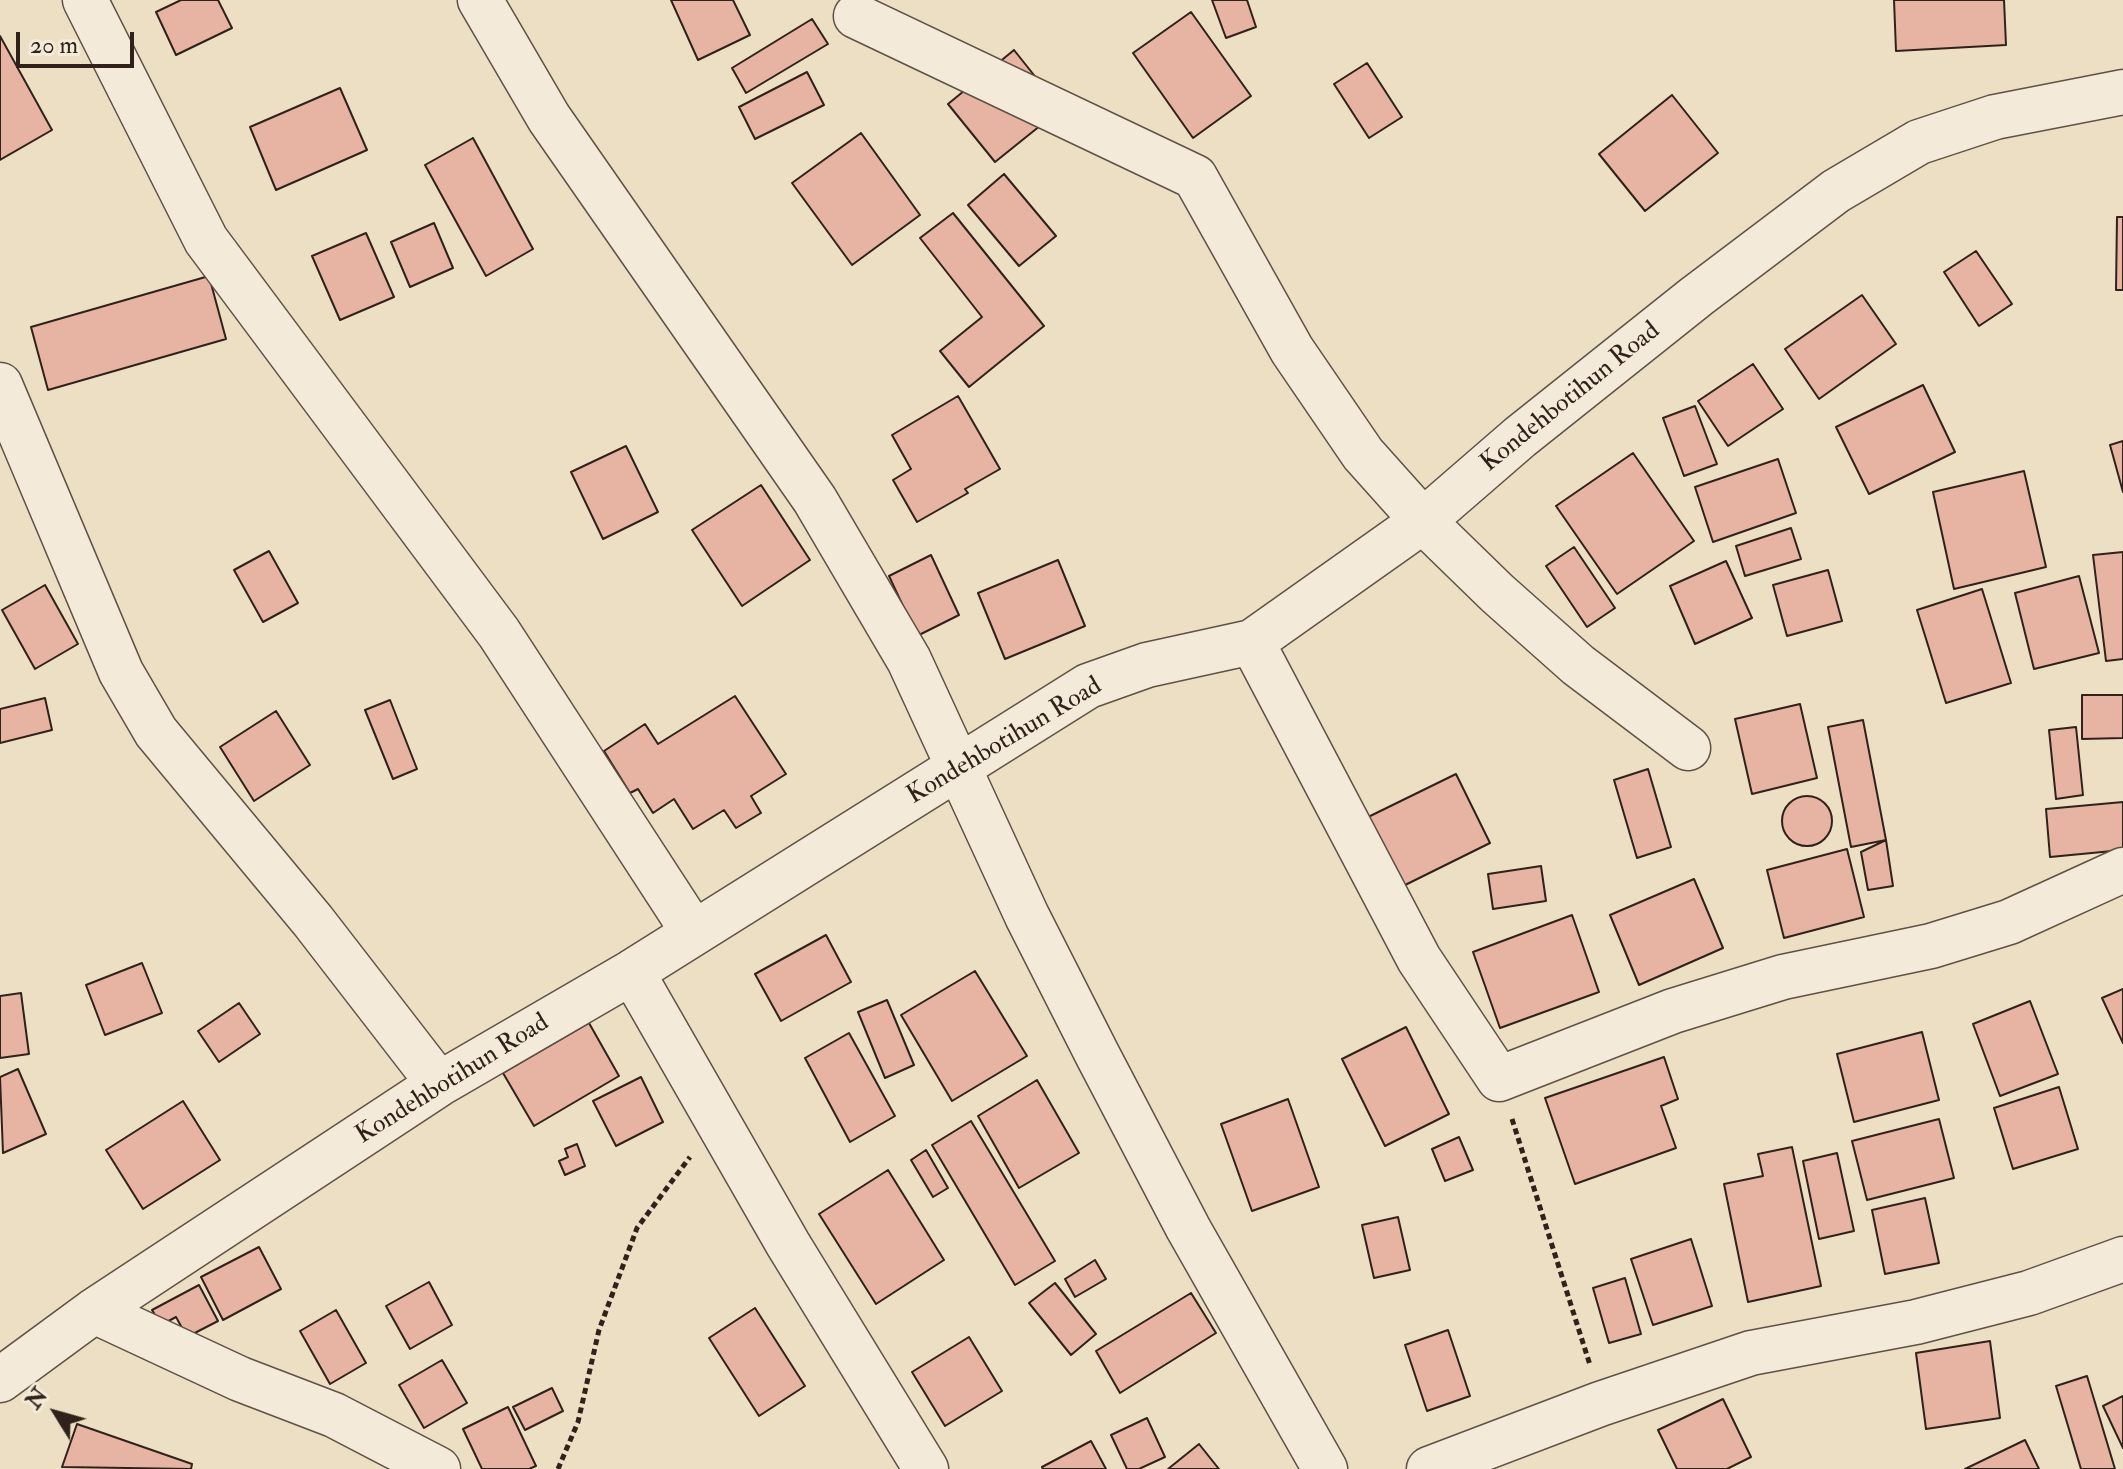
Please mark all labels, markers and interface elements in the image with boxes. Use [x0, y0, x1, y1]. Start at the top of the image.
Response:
scale bar [20, 16, 138, 66]
text: 20 m [30, 30, 78, 61]
street label: Kondehbotihun Road [1475, 316, 1667, 480]
street label: Kondehbotihun Road [902, 672, 1108, 812]
street label: Kondehbotihun Road [351, 1008, 555, 1152]
north arrow [16, 1373, 96, 1453]
text: N [20, 1382, 54, 1415]

